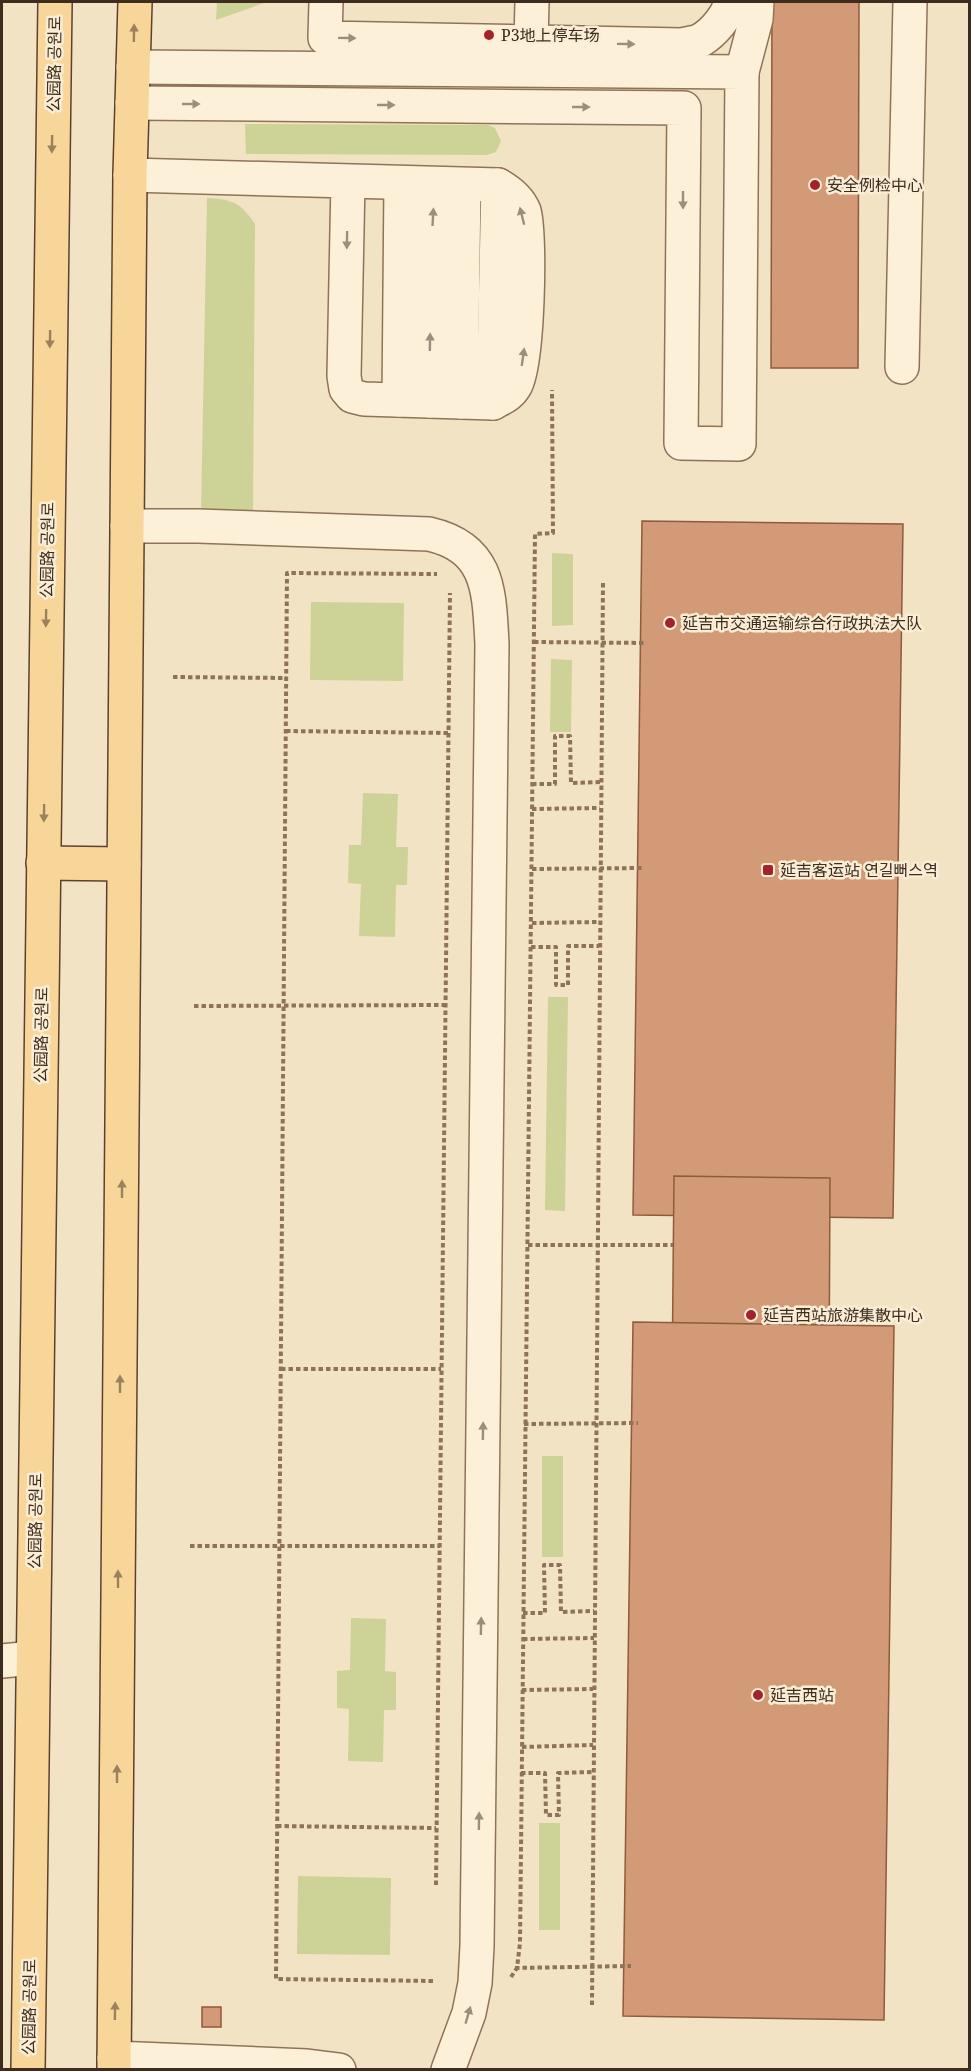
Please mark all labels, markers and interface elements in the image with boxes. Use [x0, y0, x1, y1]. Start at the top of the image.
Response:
street label: 公园路 공원로 [42, 15, 66, 112]
one-way arrow [129, 23, 139, 42]
place label: P3地上停车场 [501, 24, 600, 46]
marker: P3地上停车场 [482, 28, 496, 42]
one-way arrow [338, 33, 357, 43]
one-way arrow [617, 39, 636, 48]
one-way arrow [181, 99, 200, 109]
one-way arrow [376, 100, 395, 110]
one-way arrow [571, 102, 590, 112]
one-way arrow [48, 134, 57, 153]
place label: 安全例检中心 [827, 174, 923, 196]
marker: 安全例检中心 [808, 178, 822, 192]
one-way arrow [678, 190, 688, 209]
one-way arrow [517, 206, 527, 225]
one-way arrow [428, 207, 437, 226]
one-way arrow [342, 230, 352, 249]
one-way arrow [45, 329, 55, 348]
one-way arrow [425, 333, 435, 352]
one-way arrow [519, 347, 528, 366]
street label: 公园路 공원로 [35, 501, 59, 598]
one-way arrow [41, 608, 51, 627]
place label: 延吉市交通运输综合行政执法大队 [682, 612, 922, 634]
marker: 延吉市交通运输综合行政执法大队 [663, 616, 677, 630]
one-way arrow [39, 803, 49, 822]
place label: 延吉客运站 연길뻐스역 [780, 859, 938, 881]
marker: 延吉客运站 연길뻐스역 [761, 863, 775, 877]
street label: 公园路 공원로 [29, 986, 53, 1083]
one-way arrow [117, 1179, 126, 1198]
place label: 延吉西站旅游集散中心 [763, 1304, 923, 1326]
marker: 延吉西站旅游集散中心 [744, 1308, 758, 1322]
one-way arrow [115, 1374, 125, 1393]
one-way arrow [478, 1421, 488, 1440]
street label: 公园路 공원로 [23, 1472, 47, 1569]
one-way arrow [113, 1569, 123, 1588]
one-way arrow [476, 1616, 486, 1635]
place label: 延吉西站 [770, 1684, 834, 1706]
marker: 延吉西站 [751, 1688, 765, 1702]
one-way arrow [112, 1764, 122, 1783]
one-way arrow [474, 1811, 483, 1830]
street label: 公园路 공원로 [17, 1958, 41, 2055]
one-way arrow [110, 2002, 120, 2021]
one-way arrow [464, 2006, 473, 2024]

